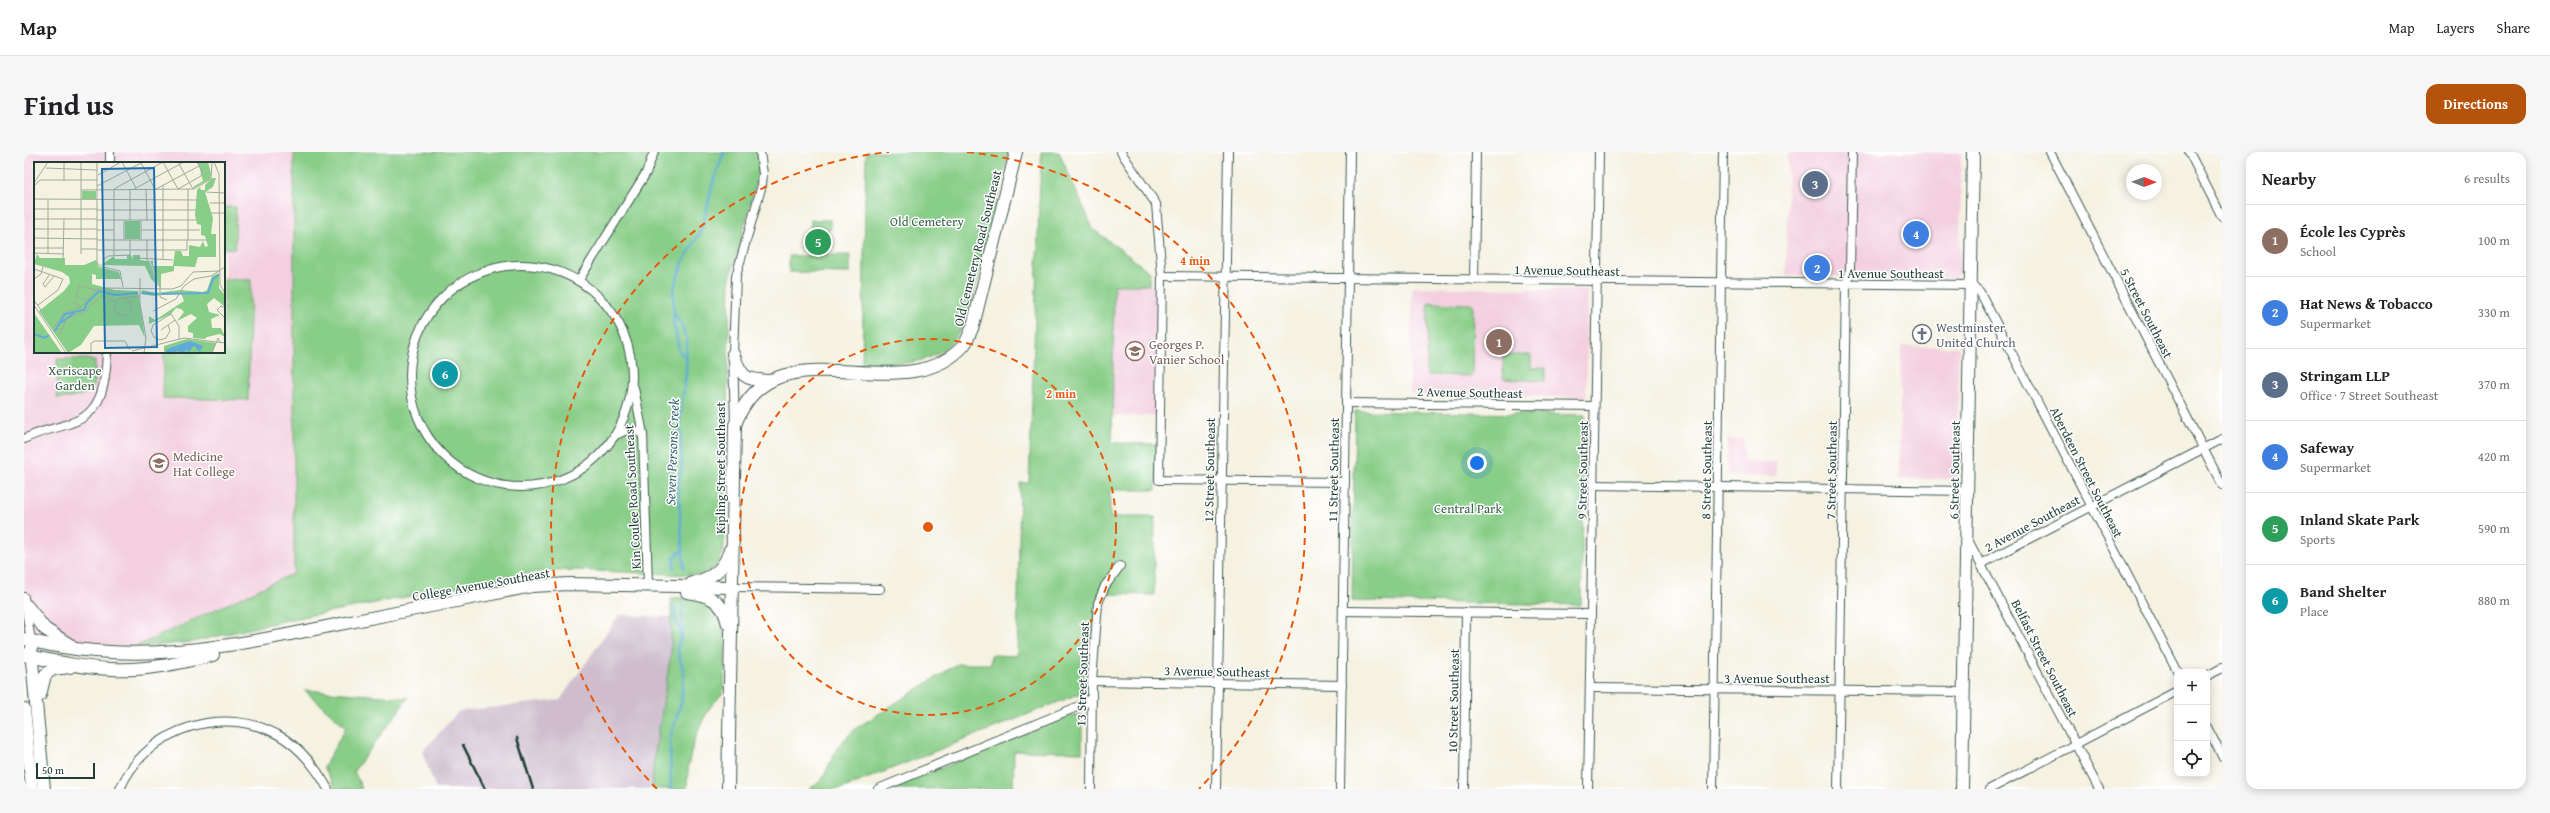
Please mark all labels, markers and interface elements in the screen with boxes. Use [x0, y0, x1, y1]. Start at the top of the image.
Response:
text: Map [20, 14, 57, 42]
text: Map [2389, 18, 2415, 38]
text: Layers [2437, 18, 2475, 38]
text: Share [2497, 18, 2530, 38]
text: Find us [24, 84, 114, 125]
button: Directions [2426, 84, 2526, 124]
inset map [34, 162, 225, 353]
north arrow [2126, 164, 2162, 200]
text: Nearby [2262, 166, 2316, 191]
street label: Old Cemetery Road Southeast [949, 168, 1006, 328]
pin: 3 [1802, 169, 1828, 199]
text: 6 results [2464, 169, 2510, 188]
park label: Old Cemetery [890, 212, 964, 231]
pin: 4 [1903, 219, 1929, 249]
text: École les Cyprès [2300, 221, 2405, 242]
pin: 5 [805, 227, 831, 257]
text: 1 [2272, 231, 2278, 250]
text: 100 m [2478, 231, 2510, 250]
text: School [2300, 242, 2336, 261]
text: 4 min [1180, 252, 1210, 269]
pin: 2 [1804, 253, 1830, 283]
street label: 1 Avenue Southeast [1514, 260, 1620, 281]
street label: 1 Avenue Southeast [1838, 264, 1944, 283]
street label: 5 Street Southeast [2116, 265, 2178, 362]
text: Hat News & Tobacco [2300, 293, 2433, 314]
text: 2 [2272, 303, 2278, 322]
text: 330 m [2478, 303, 2510, 322]
text: Supermarket [2300, 314, 2371, 333]
place label: Westminster United Church [1936, 318, 2016, 352]
church icon: Westminster United Church [1911, 323, 1933, 345]
pin: 1 [1486, 327, 1512, 357]
place label: Georges P. Vanier School [1149, 335, 1225, 369]
school or university icon: Georges P. Vanier School [1124, 340, 1146, 362]
pin: 6 [432, 359, 458, 389]
park label: Xeriscape Garden [48, 361, 102, 395]
text: Stringam LLP [2300, 365, 2390, 386]
text: 3 [2272, 375, 2278, 394]
text: 370 m [2478, 375, 2510, 394]
street label: 2 Avenue Southeast [1417, 382, 1523, 403]
text: 2 min [1046, 385, 1076, 402]
text: Office · 7 Street Southeast [2300, 386, 2438, 405]
water label: Seven Persons Creek [660, 398, 684, 506]
street label: Kipling Street Southeast [711, 402, 730, 534]
street label: Aberdeen Street Southeast [2045, 403, 2128, 541]
street label: 12 Street Southeast [1199, 417, 1220, 523]
street label: 11 Street Southeast [1323, 417, 1344, 523]
street label: 9 Street Southeast [1572, 420, 1593, 520]
street label: 8 Street Southeast [1696, 420, 1717, 520]
street label: 7 Street Southeast [1821, 420, 1842, 520]
street label: 6 Street Southeast [1944, 420, 1965, 520]
street label: Kin Coulee Road Southeast [619, 424, 646, 570]
text: Safeway [2300, 437, 2354, 458]
place label: Medicine Hat College [173, 447, 235, 481]
text: 4 [2272, 447, 2278, 466]
text: 420 m [2478, 447, 2510, 466]
school or university icon: Medicine Hat College [148, 452, 170, 474]
your location [1467, 453, 1487, 473]
text: Supermarket [2300, 458, 2371, 477]
street label: 2 Avenue Southeast [1981, 490, 2084, 557]
park label: Central Park [1434, 499, 1502, 518]
text: Inland Skate Park [2300, 509, 2419, 530]
text: 5 [2272, 519, 2278, 538]
text: 590 m [2478, 519, 2510, 538]
centre of rings [921, 520, 935, 534]
text: Sports [2300, 530, 2335, 549]
street label: College Avenue Southeast [411, 563, 552, 606]
text: Band Shelter [2300, 581, 2386, 602]
text: 6 [2272, 591, 2278, 610]
text: 880 m [2478, 591, 2510, 610]
street label: Belfast Street Southeast [2007, 596, 2083, 721]
text: Place [2300, 602, 2329, 621]
street label: 13 Street Southeast [1071, 621, 1094, 727]
street label: 10 Street Southeast [1443, 648, 1464, 754]
street label: 3 Avenue Southeast [1164, 661, 1270, 682]
street label: 3 Avenue Southeast [1724, 669, 1830, 688]
map controls [2174, 669, 2210, 777]
button: + [2174, 669, 2210, 705]
button: − [2174, 705, 2210, 741]
button: locate [2174, 741, 2210, 777]
scale bar [36, 761, 95, 780]
text: 50 m [42, 762, 64, 778]

